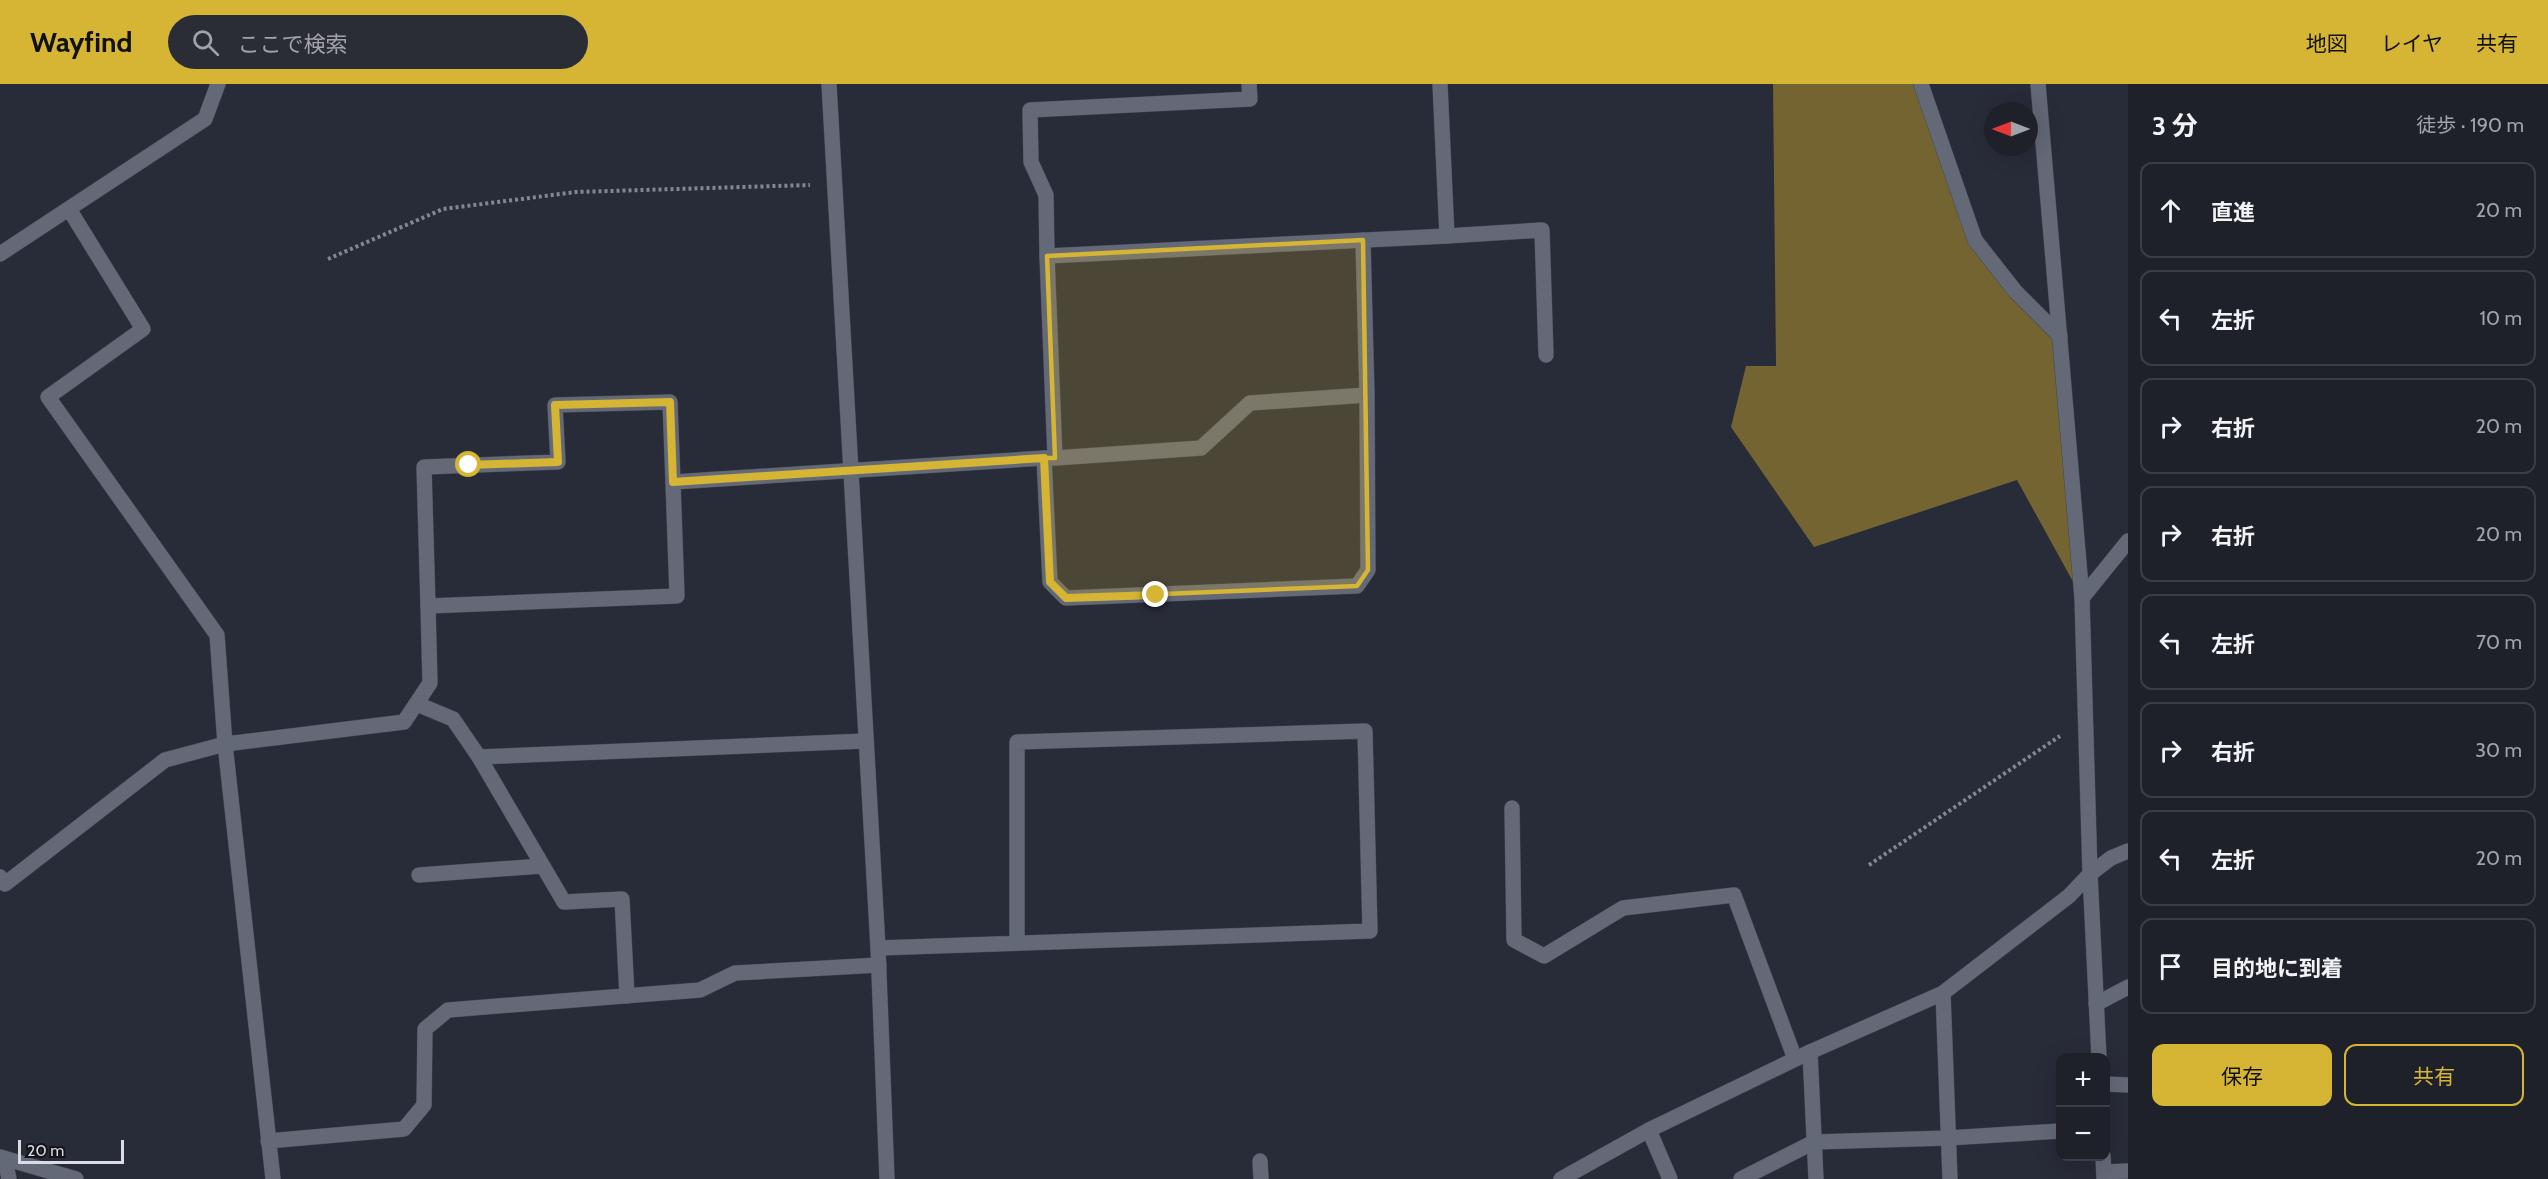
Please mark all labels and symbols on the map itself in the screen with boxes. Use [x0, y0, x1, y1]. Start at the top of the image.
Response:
north arrow [1984, 102, 2038, 156]
route start [455, 451, 481, 477]
route end [1142, 581, 1168, 607]
scale bar [18, 1137, 124, 1164]

